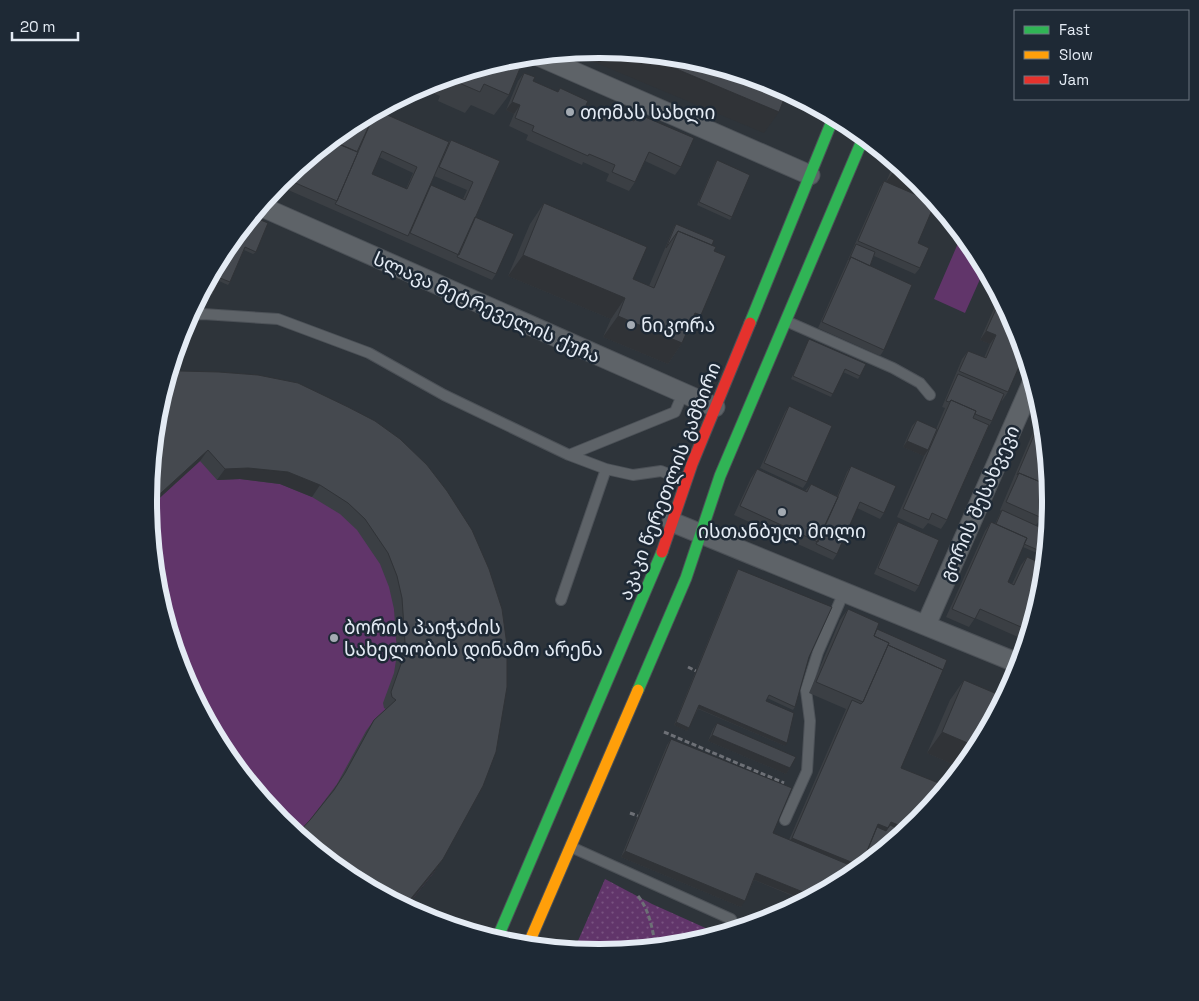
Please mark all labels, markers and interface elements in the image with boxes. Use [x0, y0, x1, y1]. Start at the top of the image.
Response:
scale bar [12, 10, 79, 42]
legend [1014, 10, 1189, 100]
text: 20 m [20, 17, 55, 36]
text: Fast [1059, 20, 1090, 39]
text: Slow [1059, 45, 1093, 64]
text: Jam [1059, 70, 1089, 89]
place label: თომას სახლი [580, 100, 715, 125]
marker: თომას სახლი [564, 106, 576, 118]
street label: სლავა მეტრეველის ქუჩა [369, 246, 604, 369]
place label: ნიკორა [641, 313, 715, 338]
marker: ნიკორა [625, 319, 637, 331]
street label: აკაკი წერეთლის გამზირი [612, 359, 726, 604]
street label: გორის შესახვევი [934, 421, 1025, 585]
marker: ისთანბულ მოლი [776, 506, 788, 518]
place label: ისთანბულ მოლი [698, 519, 866, 544]
place label: ბორის პაიჭაძის სახელობის დინამო არენა [344, 615, 603, 662]
marker: ბორის პაიჭაძის სახელობის დინამო არენა [328, 632, 340, 644]

